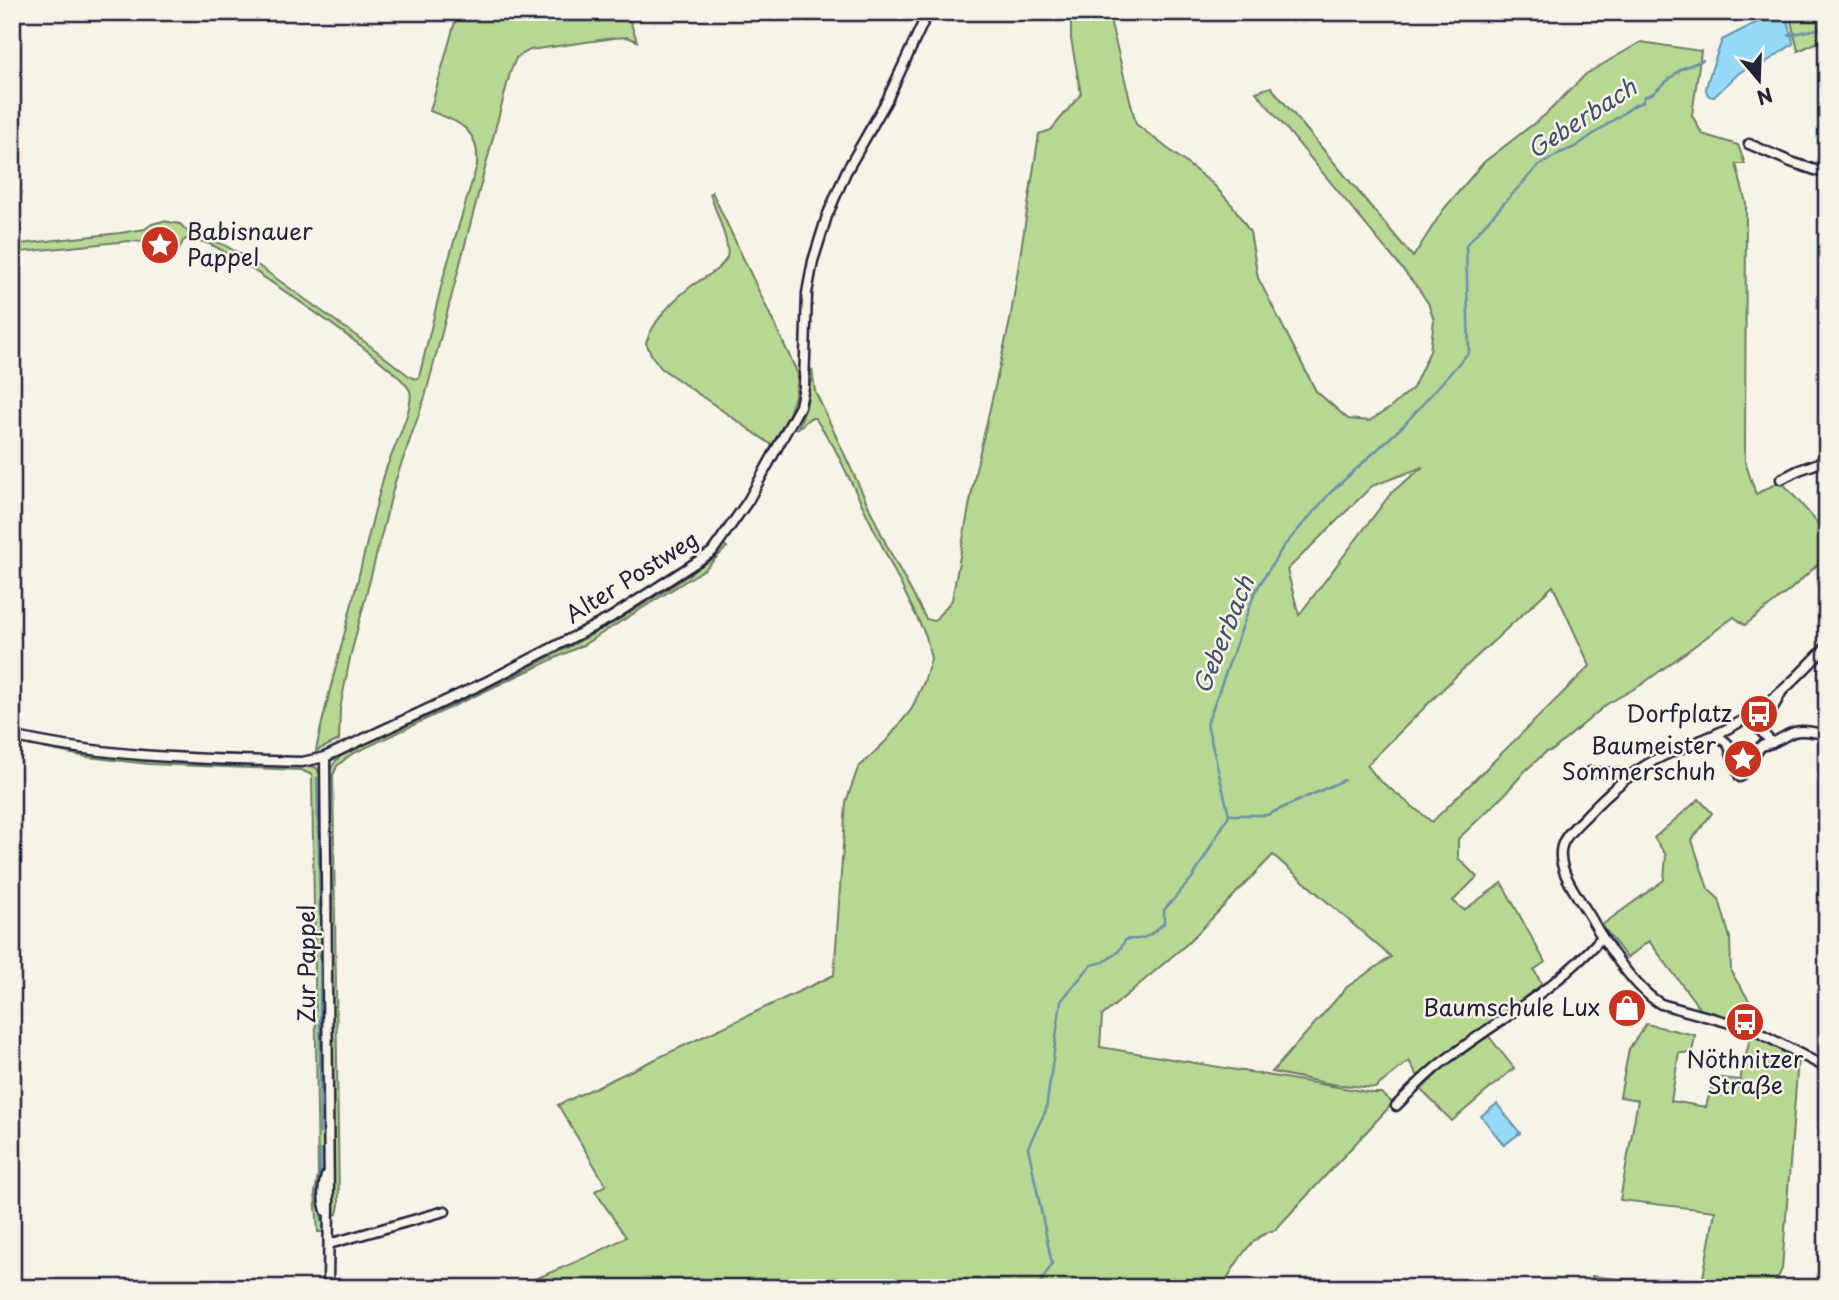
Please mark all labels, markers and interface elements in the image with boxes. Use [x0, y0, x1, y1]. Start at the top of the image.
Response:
north arrow [1724, 46, 1794, 116]
water label: Geberbach [1519, 68, 1644, 166]
text: N [1753, 81, 1777, 113]
place label: Babisnauer Pappel [187, 213, 313, 274]
place icon: Babisnauer Pappel [139, 224, 181, 266]
street label: Alter Postweg [558, 521, 705, 631]
water label: Geberbach [1182, 569, 1262, 699]
bus stop icon: Dorfplatz [1738, 693, 1780, 735]
place label: Dorfplatz [1626, 695, 1732, 730]
place label: Baumeister Sommerschuh [1562, 727, 1716, 788]
place icon: Baumeister Sommerschuh [1722, 738, 1764, 780]
street label: Zur Pappel [288, 905, 323, 1023]
shop icon: Baumschule Lux [1606, 987, 1648, 1029]
place label: Baumschule Lux [1423, 989, 1600, 1024]
bus stop icon: Nöthnitzer Straße [1724, 1001, 1766, 1043]
place label: Nöthnitzer Straße [1687, 1041, 1804, 1102]

